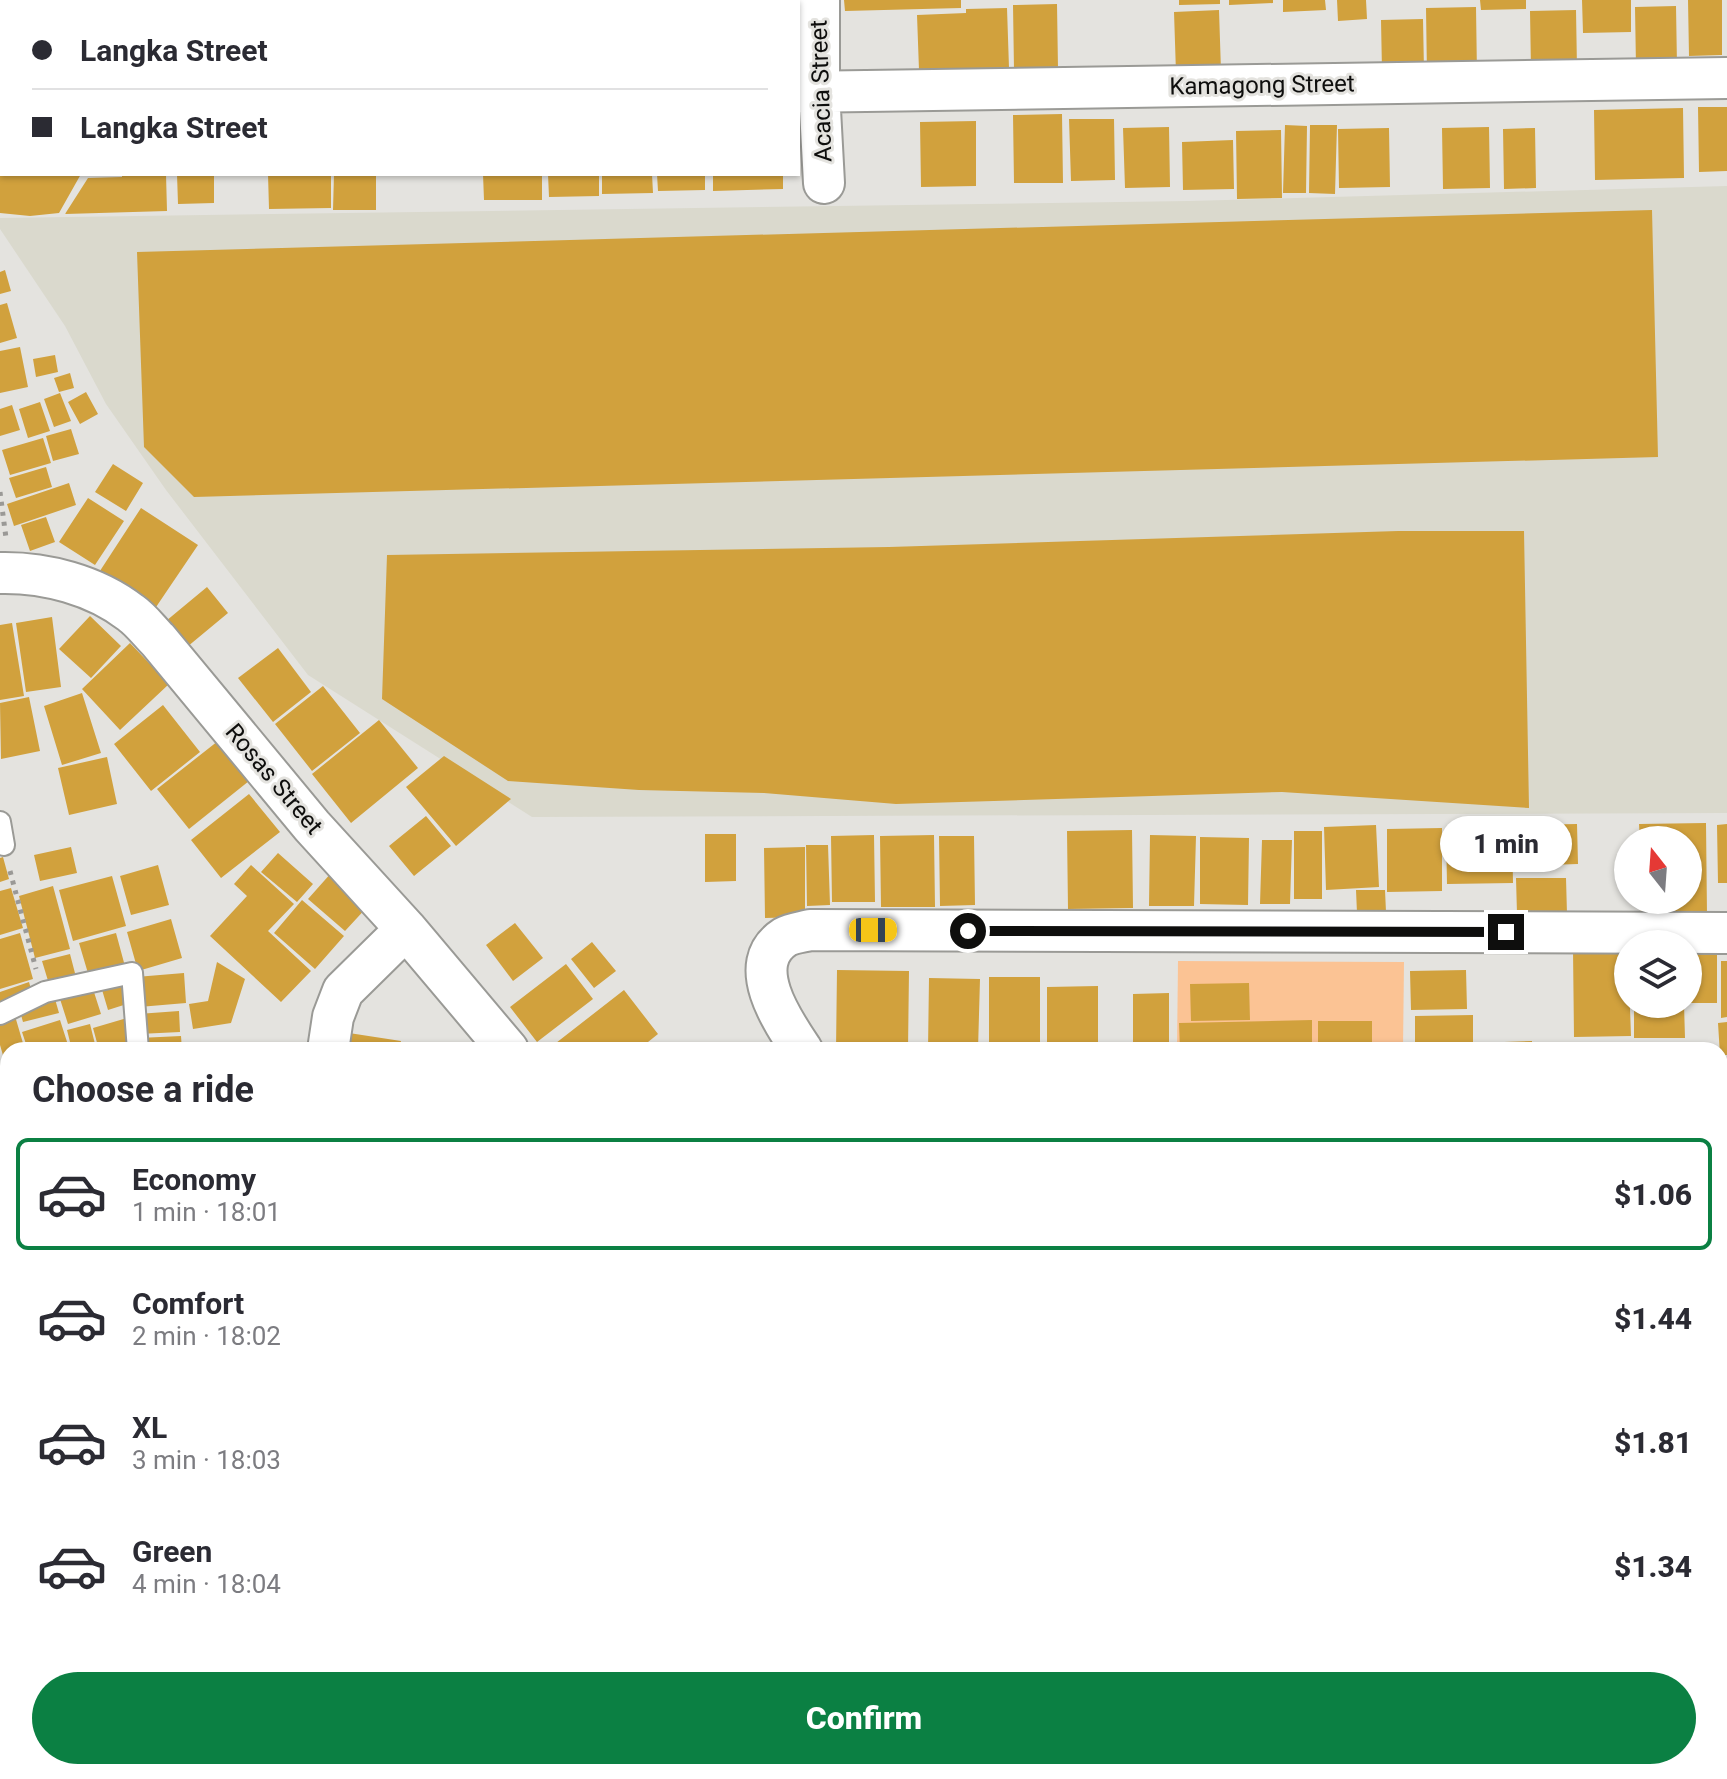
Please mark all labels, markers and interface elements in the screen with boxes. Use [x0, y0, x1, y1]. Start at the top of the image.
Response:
street label: Acacia Street [805, 19, 837, 162]
text: Langka Street [80, 33, 268, 68]
street label: Kamagong Street [1169, 69, 1355, 101]
text: Langka Street [80, 110, 268, 145]
street label: Rosas Street [220, 718, 328, 840]
callout: 1 min [1440, 816, 1572, 872]
north arrow [1614, 826, 1702, 914]
map controls [1614, 826, 1702, 1018]
text: 1 min [1473, 829, 1539, 859]
route start [950, 913, 986, 949]
route end [1488, 914, 1524, 950]
car [849, 918, 897, 942]
button: layers [1614, 930, 1702, 1018]
text: Choose a ride [32, 1069, 254, 1111]
icon: car [36, 1158, 108, 1230]
text: Economy [132, 1162, 256, 1197]
text: $1.06 [1614, 1177, 1692, 1212]
text: 1 min · 18:01 [132, 1197, 281, 1227]
icon: car [36, 1282, 108, 1354]
text: Comfort [132, 1286, 244, 1321]
text: $1.44 [1614, 1301, 1692, 1336]
text: 2 min · 18:02 [132, 1321, 281, 1351]
icon: car [36, 1406, 108, 1478]
text: XL [132, 1410, 167, 1445]
text: $1.81 [1614, 1425, 1692, 1460]
text: 3 min · 18:03 [132, 1445, 281, 1475]
icon: car [36, 1530, 108, 1602]
text: Green [132, 1534, 212, 1569]
text: $1.34 [1614, 1549, 1692, 1584]
text: 4 min · 18:04 [132, 1569, 281, 1599]
button: Confirm [32, 1672, 1696, 1764]

